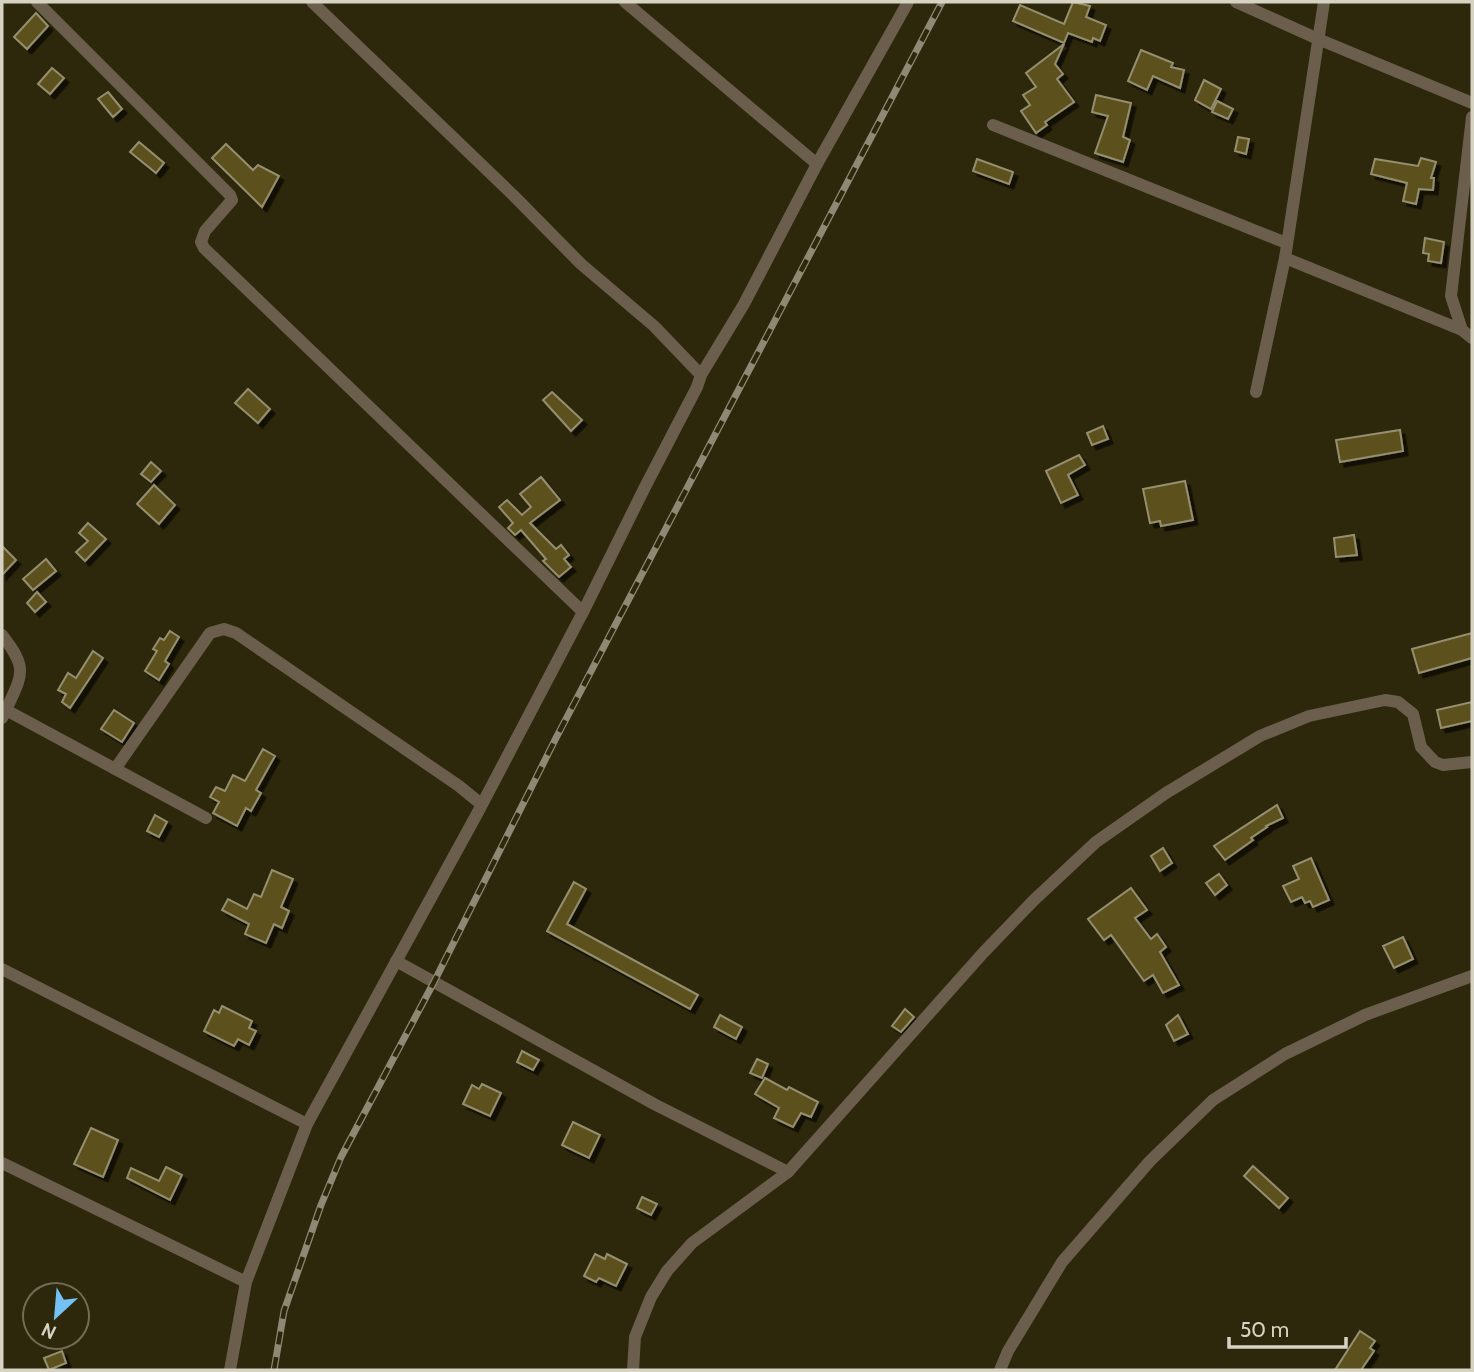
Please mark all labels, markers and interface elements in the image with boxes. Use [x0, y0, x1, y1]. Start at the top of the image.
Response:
north arrow [21, 1281, 91, 1351]
scale bar [1229, 1306, 1346, 1350]
text: 50 m [1240, 1317, 1289, 1342]
text: N [38, 1318, 60, 1344]

